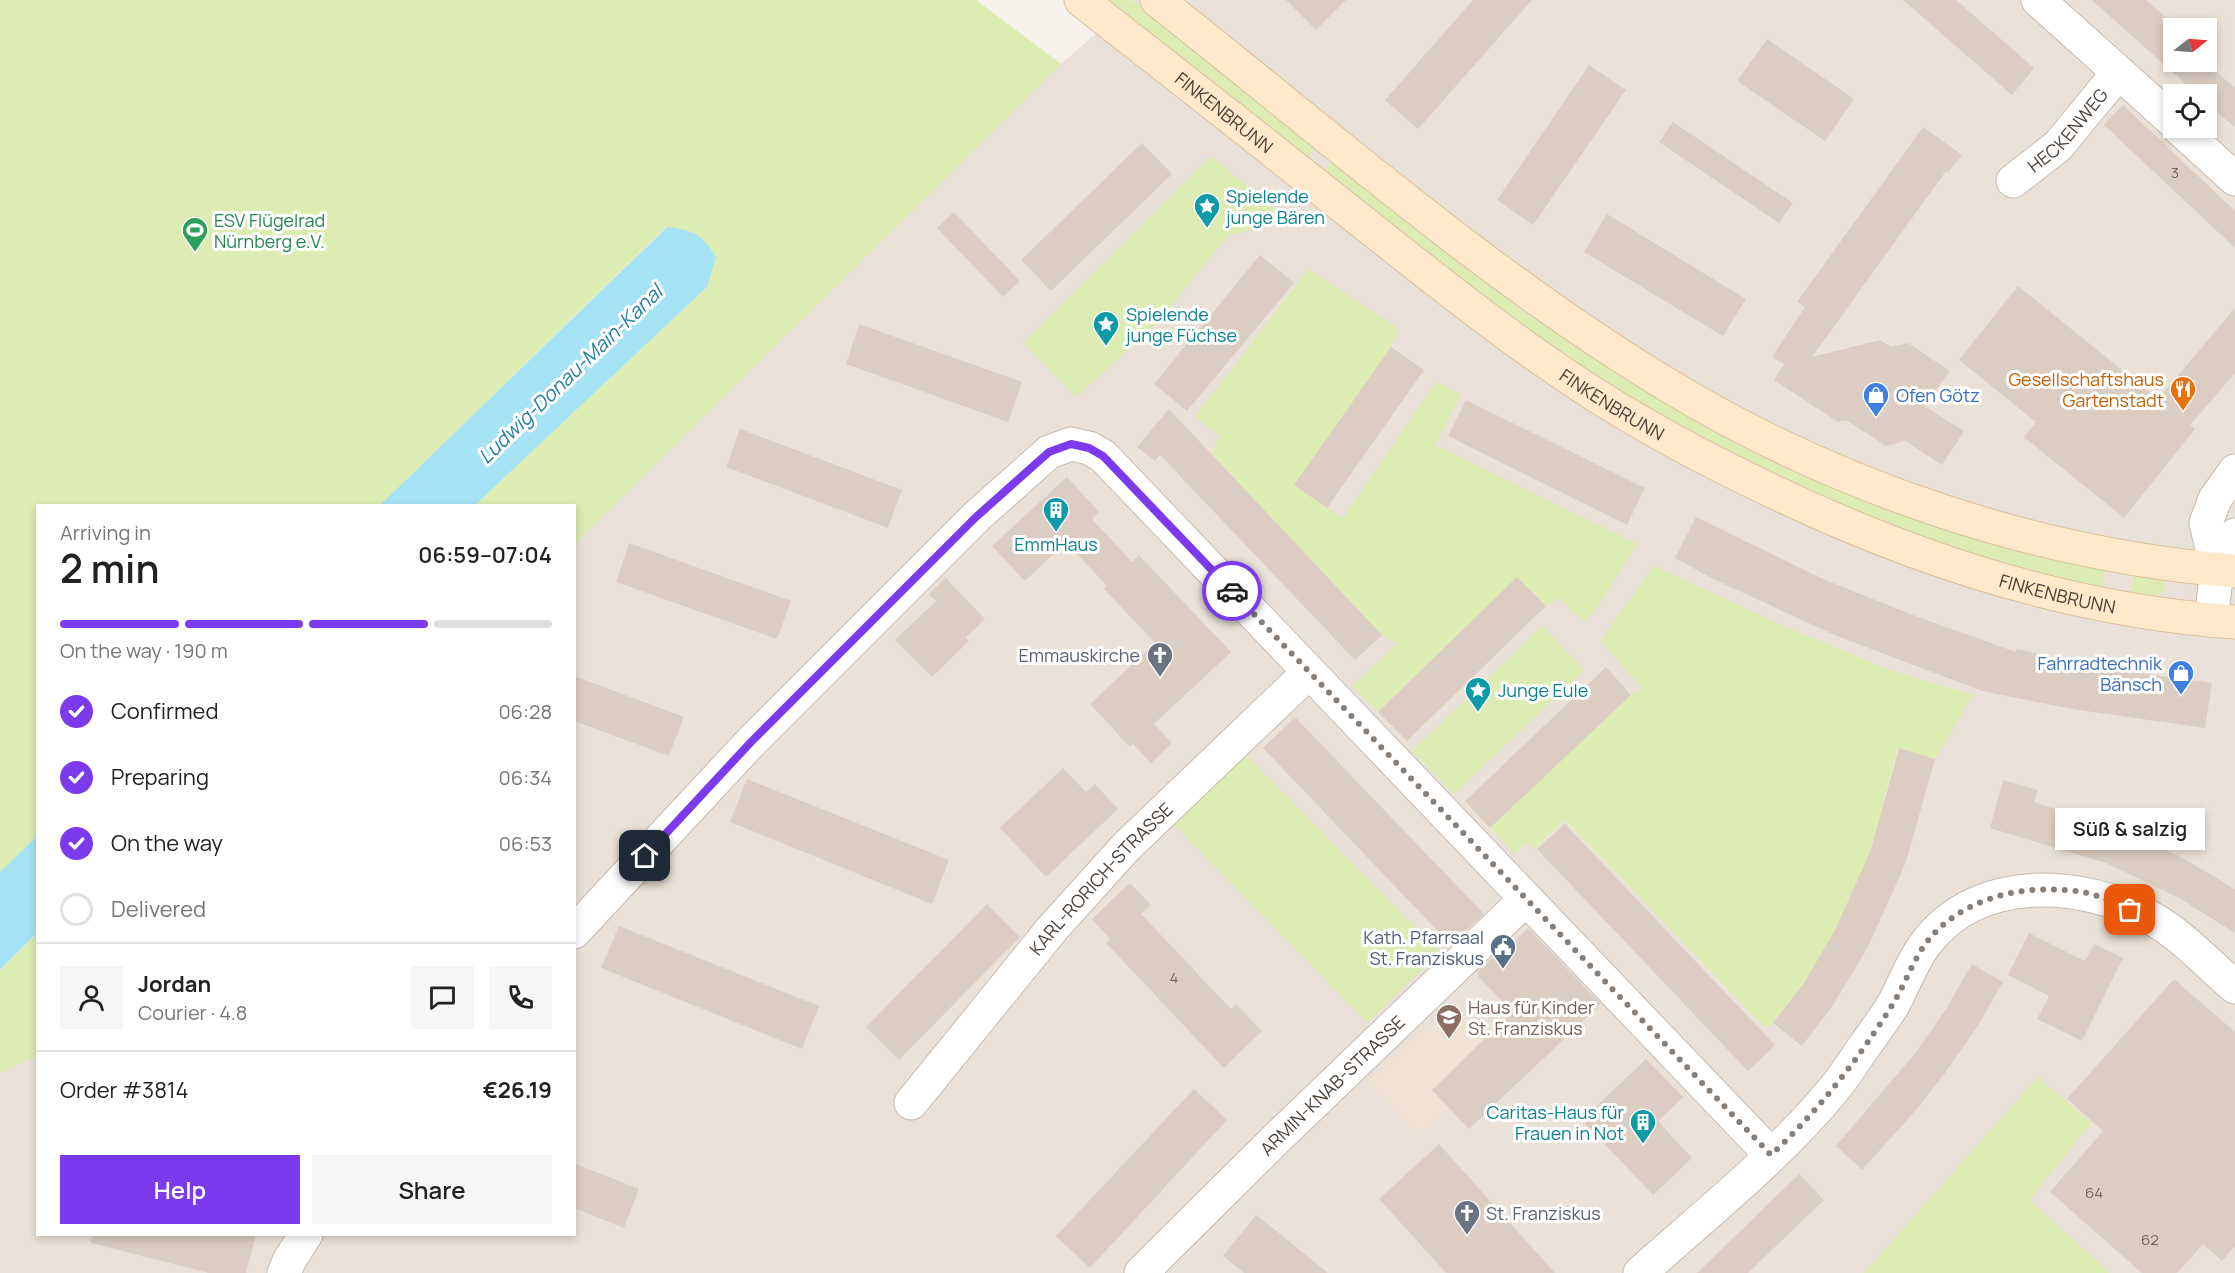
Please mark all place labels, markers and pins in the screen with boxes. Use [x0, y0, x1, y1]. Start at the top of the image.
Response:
place label: Spielende junge Bären [1225, 184, 1325, 229]
place icon: Spielende junge Bären [1192, 191, 1222, 229]
place label: ESV Flügelrad Nürnberg e.V. [214, 208, 325, 253]
sports icon: ESV Flügelrad Nürnberg e.V. [180, 215, 210, 253]
place label: Spielende junge Füchse [1125, 302, 1237, 347]
place icon: Spielende junge Füchse [1091, 309, 1121, 347]
place label: Gesellschaftshaus Gartenstadt [2008, 367, 2164, 412]
restaurant icon: Gesellschaftshaus Gartenstadt [2168, 374, 2198, 412]
shop icon: Ofen Götz [1861, 380, 1891, 418]
place label: Ofen Götz [1896, 383, 1980, 407]
building icon: EmmHaus [1041, 495, 1071, 533]
place label: EmmHaus [1014, 532, 1098, 556]
church icon: Emmauskirche [1145, 640, 1175, 678]
place label: Emmauskirche [1018, 643, 1140, 667]
place label: Fahrradtechnik Bänsch [2037, 651, 2163, 696]
shop icon: Fahrradtechnik Bänsch [2166, 658, 2196, 696]
place icon: Junge Eule [1463, 675, 1493, 713]
place label: Junge Eule [1498, 678, 1588, 702]
callout: Süß & salzig [2055, 808, 2205, 850]
pin [619, 830, 670, 881]
pin [2104, 884, 2155, 935]
place label: Kath. Pfarrsaal St. Franziskus [1363, 925, 1484, 970]
public building icon: Kath. Pfarrsaal St. Franziskus [1488, 932, 1518, 970]
place label: Haus für Kinder St. Franziskus [1468, 995, 1595, 1040]
school or university icon: Haus für Kinder St. Franziskus [1434, 1002, 1464, 1040]
place label: Caritas-Haus für Frauen in Not [1487, 1100, 1625, 1145]
building icon: Caritas-Haus für Frauen in Not [1628, 1107, 1658, 1145]
church icon: St. Franziskus [1452, 1198, 1482, 1236]
place label: St. Franziskus [1486, 1201, 1601, 1225]

